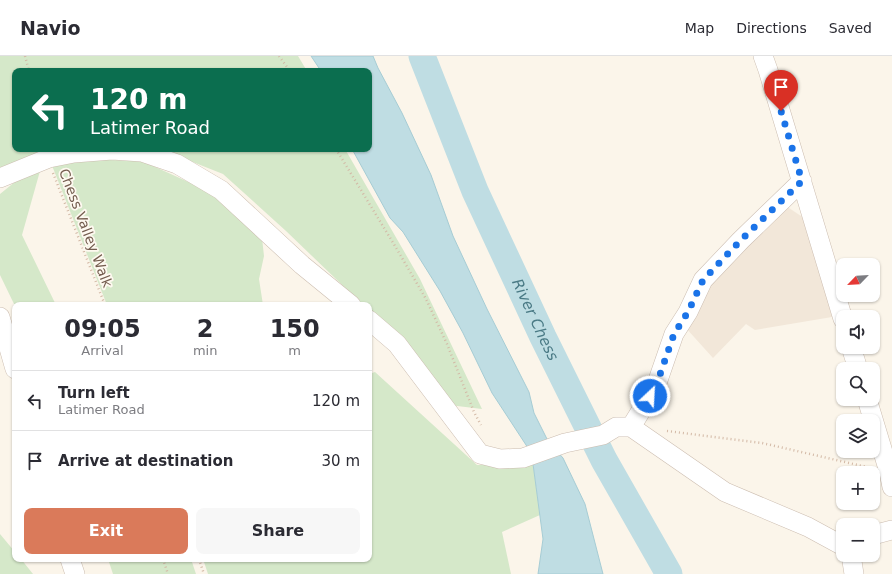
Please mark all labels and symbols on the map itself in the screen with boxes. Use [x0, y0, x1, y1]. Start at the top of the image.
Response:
pin [764, 70, 798, 111]
street label: Chess Valley Walk [56, 166, 116, 291]
north arrow [836, 258, 880, 302]
water label: River Chess [508, 276, 562, 364]
position arrow [629, 375, 671, 417]

